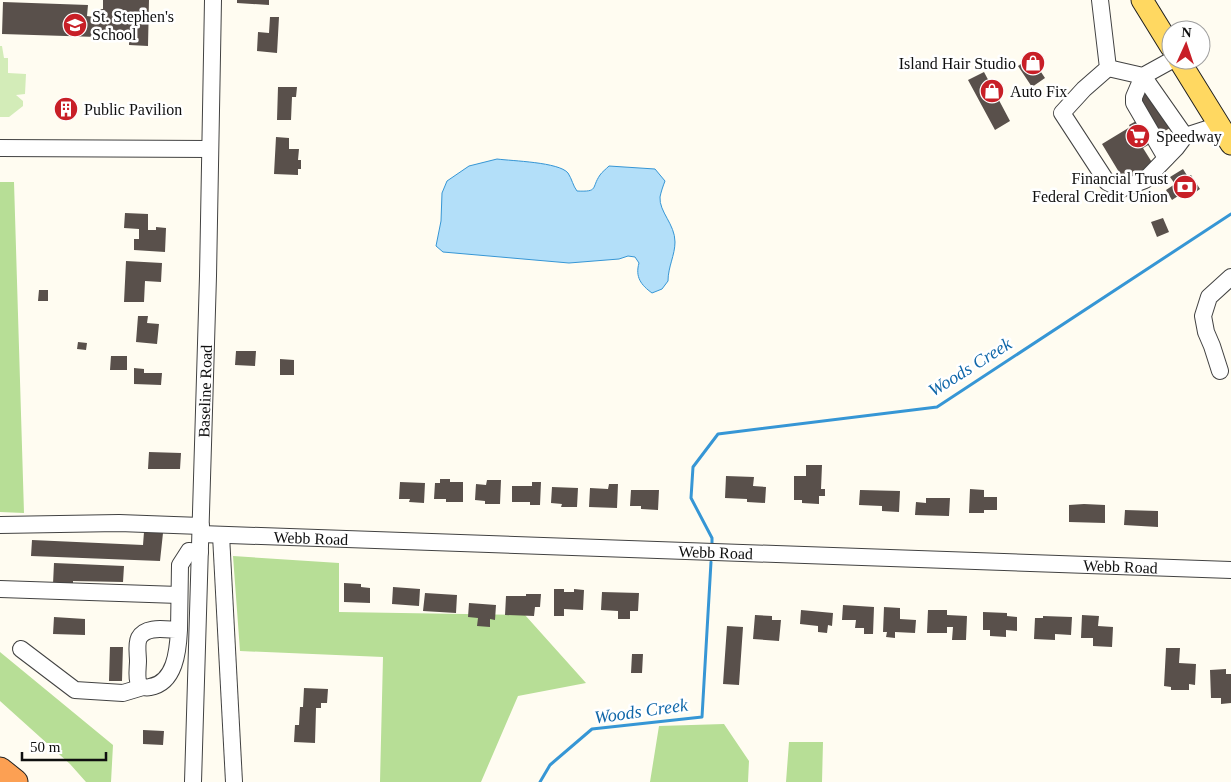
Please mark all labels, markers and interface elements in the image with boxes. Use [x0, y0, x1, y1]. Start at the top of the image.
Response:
place label: St. Stephen's School [92, 8, 174, 43]
school or university icon: St. Stephen's School [62, 12, 88, 38]
north arrow [1161, 20, 1211, 70]
text: N [1181, 25, 1192, 40]
shop icon: Island Hair Studio [1020, 50, 1046, 76]
place label: Island Hair Studio [899, 55, 1016, 72]
shop icon: Auto Fix [979, 78, 1005, 104]
place label: Auto Fix [1010, 83, 1067, 100]
building icon: Public Pavilion [53, 96, 79, 122]
place label: Public Pavilion [84, 101, 182, 118]
supermarket icon: Speedway [1125, 123, 1151, 149]
place label: Speedway [1156, 128, 1222, 146]
place label: Financial Trust Federal Credit Union [1032, 170, 1169, 205]
bank icon: Financial Trust Federal Credit Union [1172, 174, 1198, 200]
water label: Woods Creek [925, 333, 1016, 400]
street label: Baseline Road [195, 344, 215, 438]
street label: Webb Road [273, 529, 349, 548]
street label: Webb Road [678, 543, 753, 562]
street label: Webb Road [1083, 557, 1158, 576]
water label: Woods Creek [593, 694, 690, 727]
scale bar [22, 730, 106, 762]
text: 50 m [30, 739, 61, 755]

